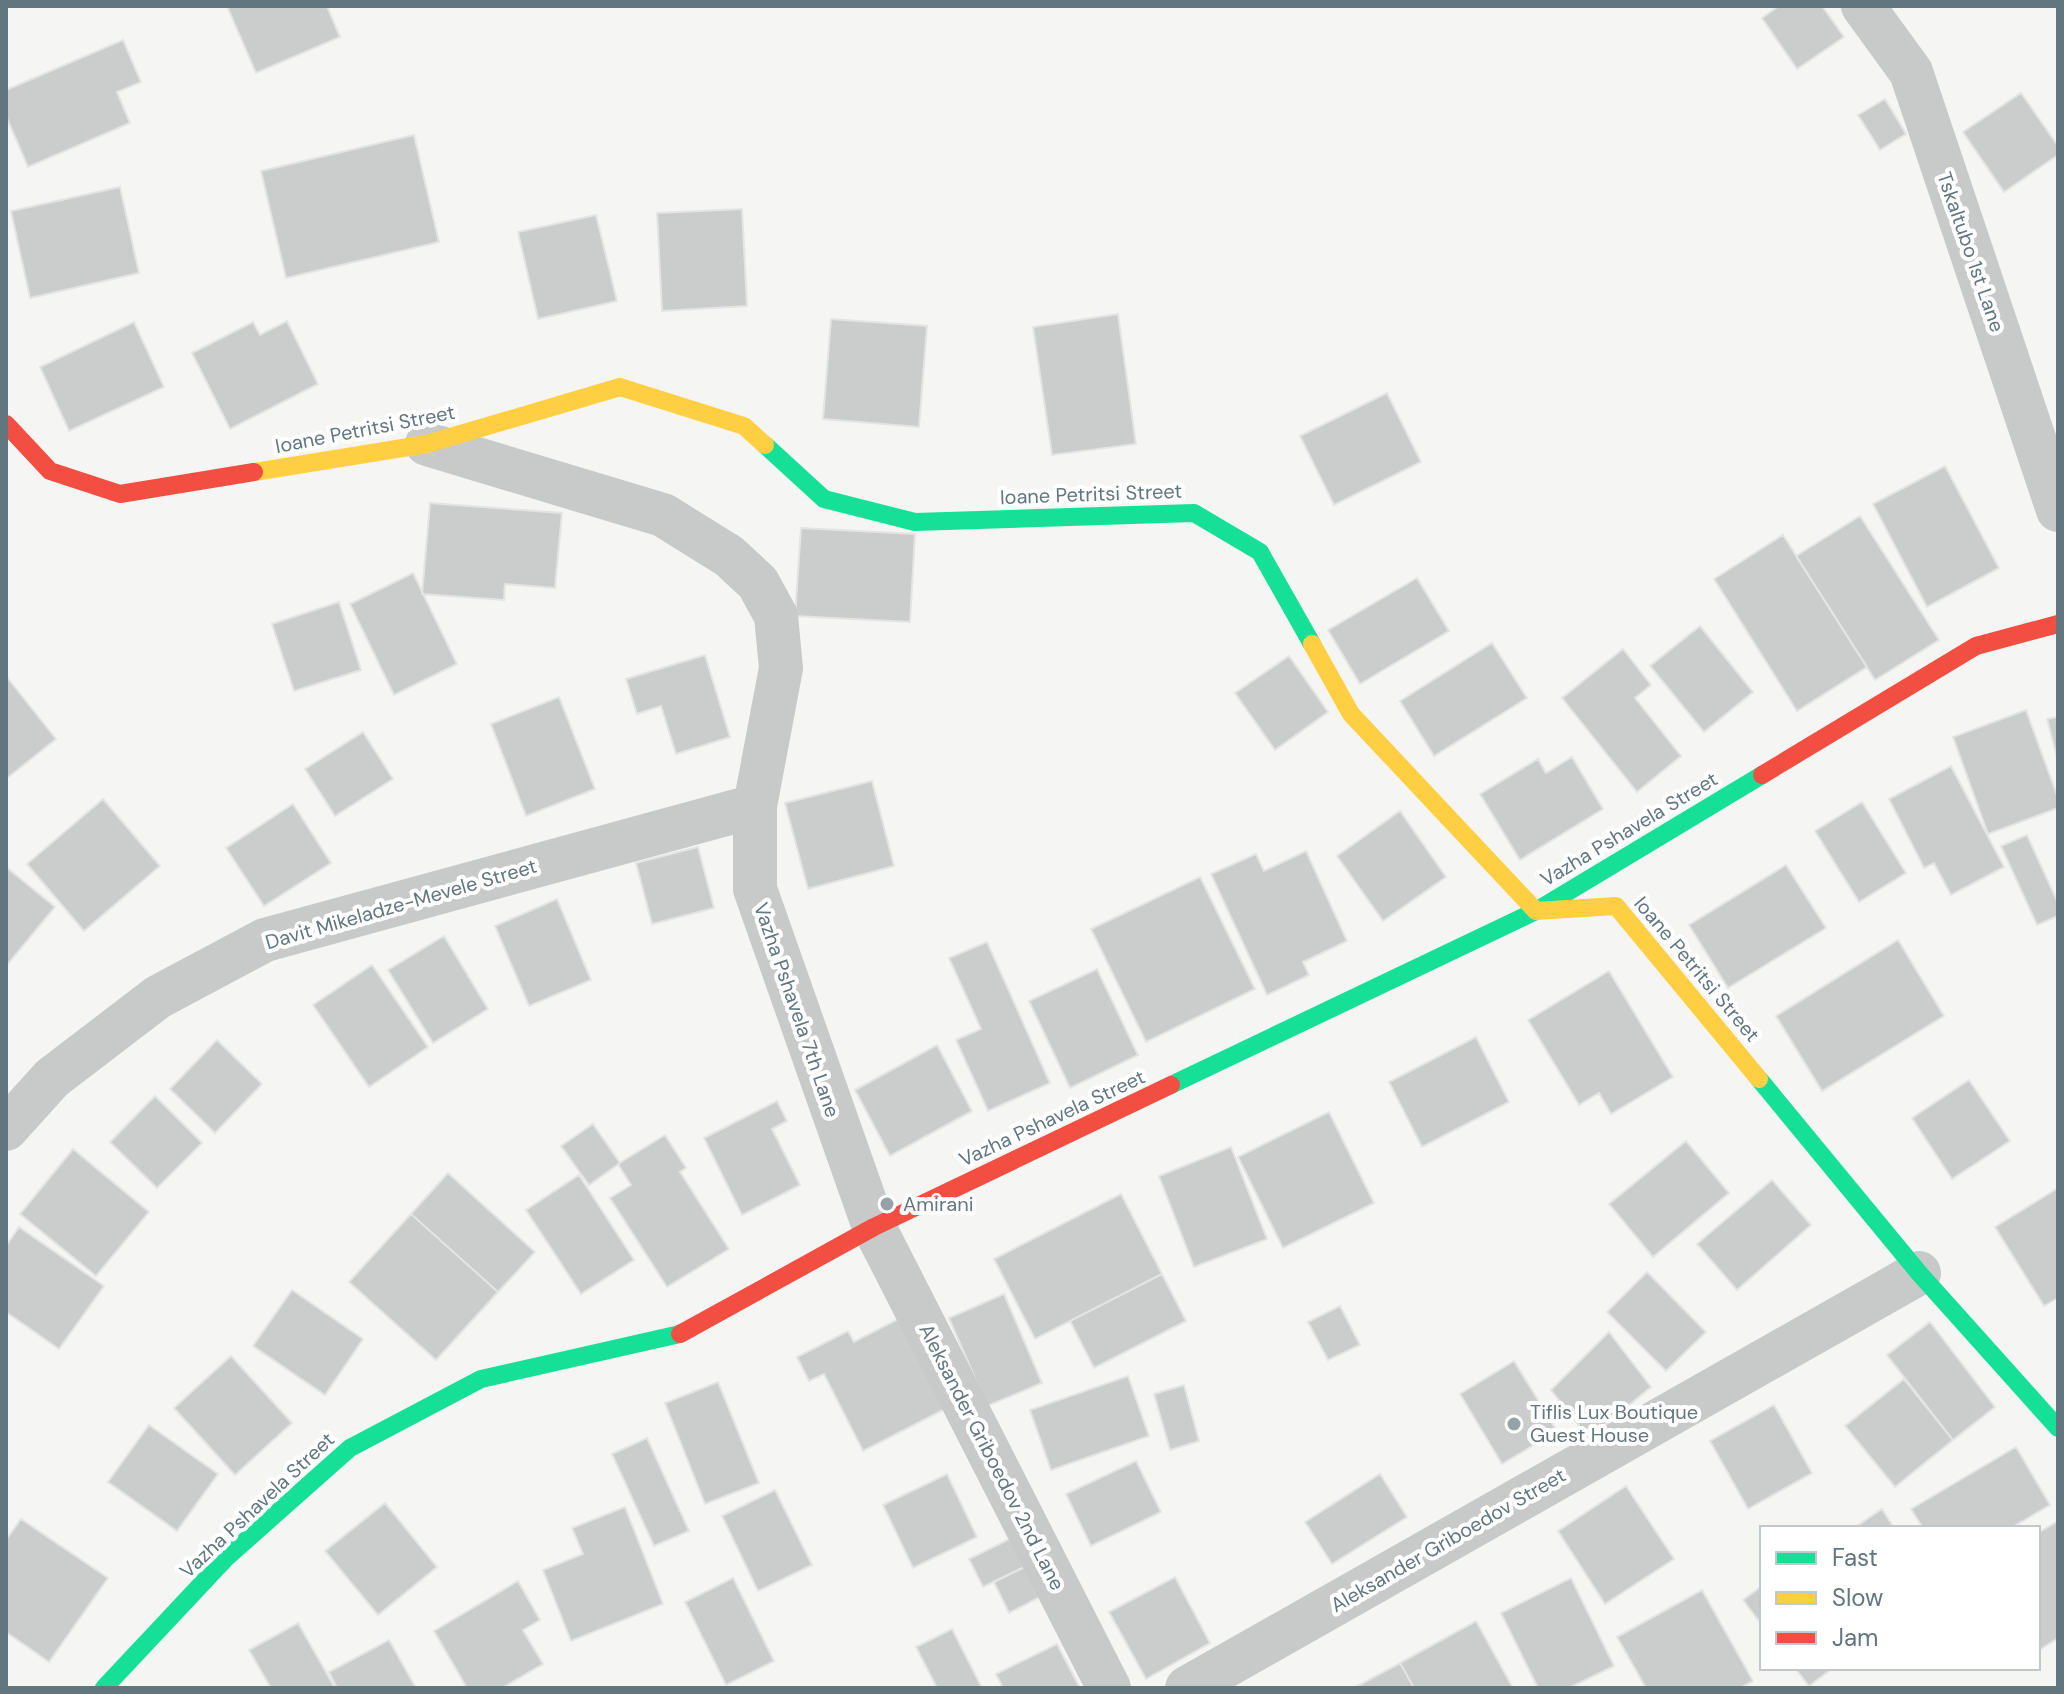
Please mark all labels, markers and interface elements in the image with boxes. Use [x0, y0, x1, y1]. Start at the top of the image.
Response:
street label: Tskaltubo 1st Lane [1931, 169, 2011, 335]
street label: Ioane Petritsi Street [273, 399, 457, 459]
street label: Ioane Petritsi Street [999, 478, 1183, 510]
street label: Vazha Pshavela Street [1536, 766, 1723, 892]
street label: Davit Mikeladze-Mevele Street [262, 853, 540, 955]
street label: Ioane Petritsi Street [1628, 891, 1766, 1047]
street label: Vazha Pshavela 7th Lane [748, 899, 846, 1121]
street label: Vazha Pshavela Street [955, 1063, 1149, 1173]
place label: Amirani [903, 1191, 973, 1217]
marker: Amirani [878, 1195, 896, 1213]
street label: Aleksander Griboedov 2nd Lane [913, 1319, 1071, 1595]
place label: Tiflis Lux Boutique Guest House [1530, 1399, 1698, 1448]
marker: Tiflis Lux Boutique Guest House [1505, 1415, 1523, 1433]
street label: Vazha Pshavela Street [174, 1426, 340, 1584]
street label: Aleksander Griboedov Street [1326, 1462, 1570, 1618]
legend [1760, 1526, 2040, 1670]
text: Fast [1832, 1542, 1878, 1573]
text: Slow [1832, 1582, 1883, 1613]
text: Jam [1832, 1622, 1878, 1653]

